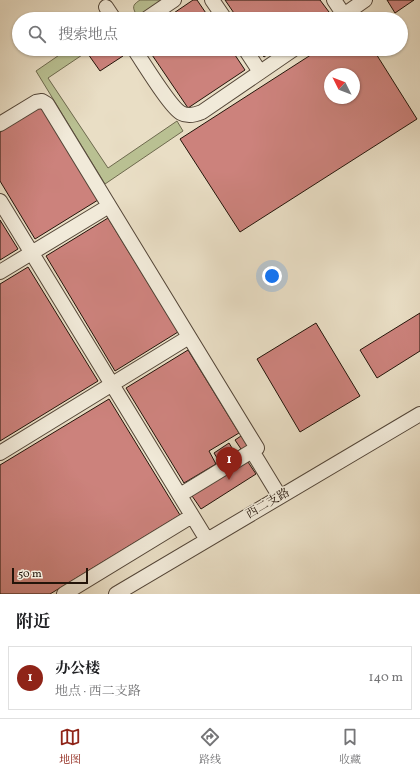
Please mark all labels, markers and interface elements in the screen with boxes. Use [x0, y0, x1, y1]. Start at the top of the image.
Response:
search box [12, 12, 408, 56]
icon: search [26, 23, 48, 45]
text: 搜索地点 [58, 25, 118, 46]
north arrow [324, 68, 360, 104]
your location [262, 266, 282, 286]
pin: 1 [216, 447, 242, 480]
street label: 西二支路 [243, 485, 293, 523]
scale bar [12, 566, 88, 585]
text: 50 m [18, 567, 42, 582]
text: 附近 [16, 611, 50, 634]
text: 办公楼 [55, 659, 100, 680]
text: 1 [27, 669, 33, 687]
text: 140 m [369, 669, 403, 687]
text: 地点 · 西二支路 [55, 683, 141, 701]
tab: 地图 [59, 726, 81, 768]
tab: 路线 [199, 726, 221, 768]
tab: 收藏 [339, 726, 361, 768]

